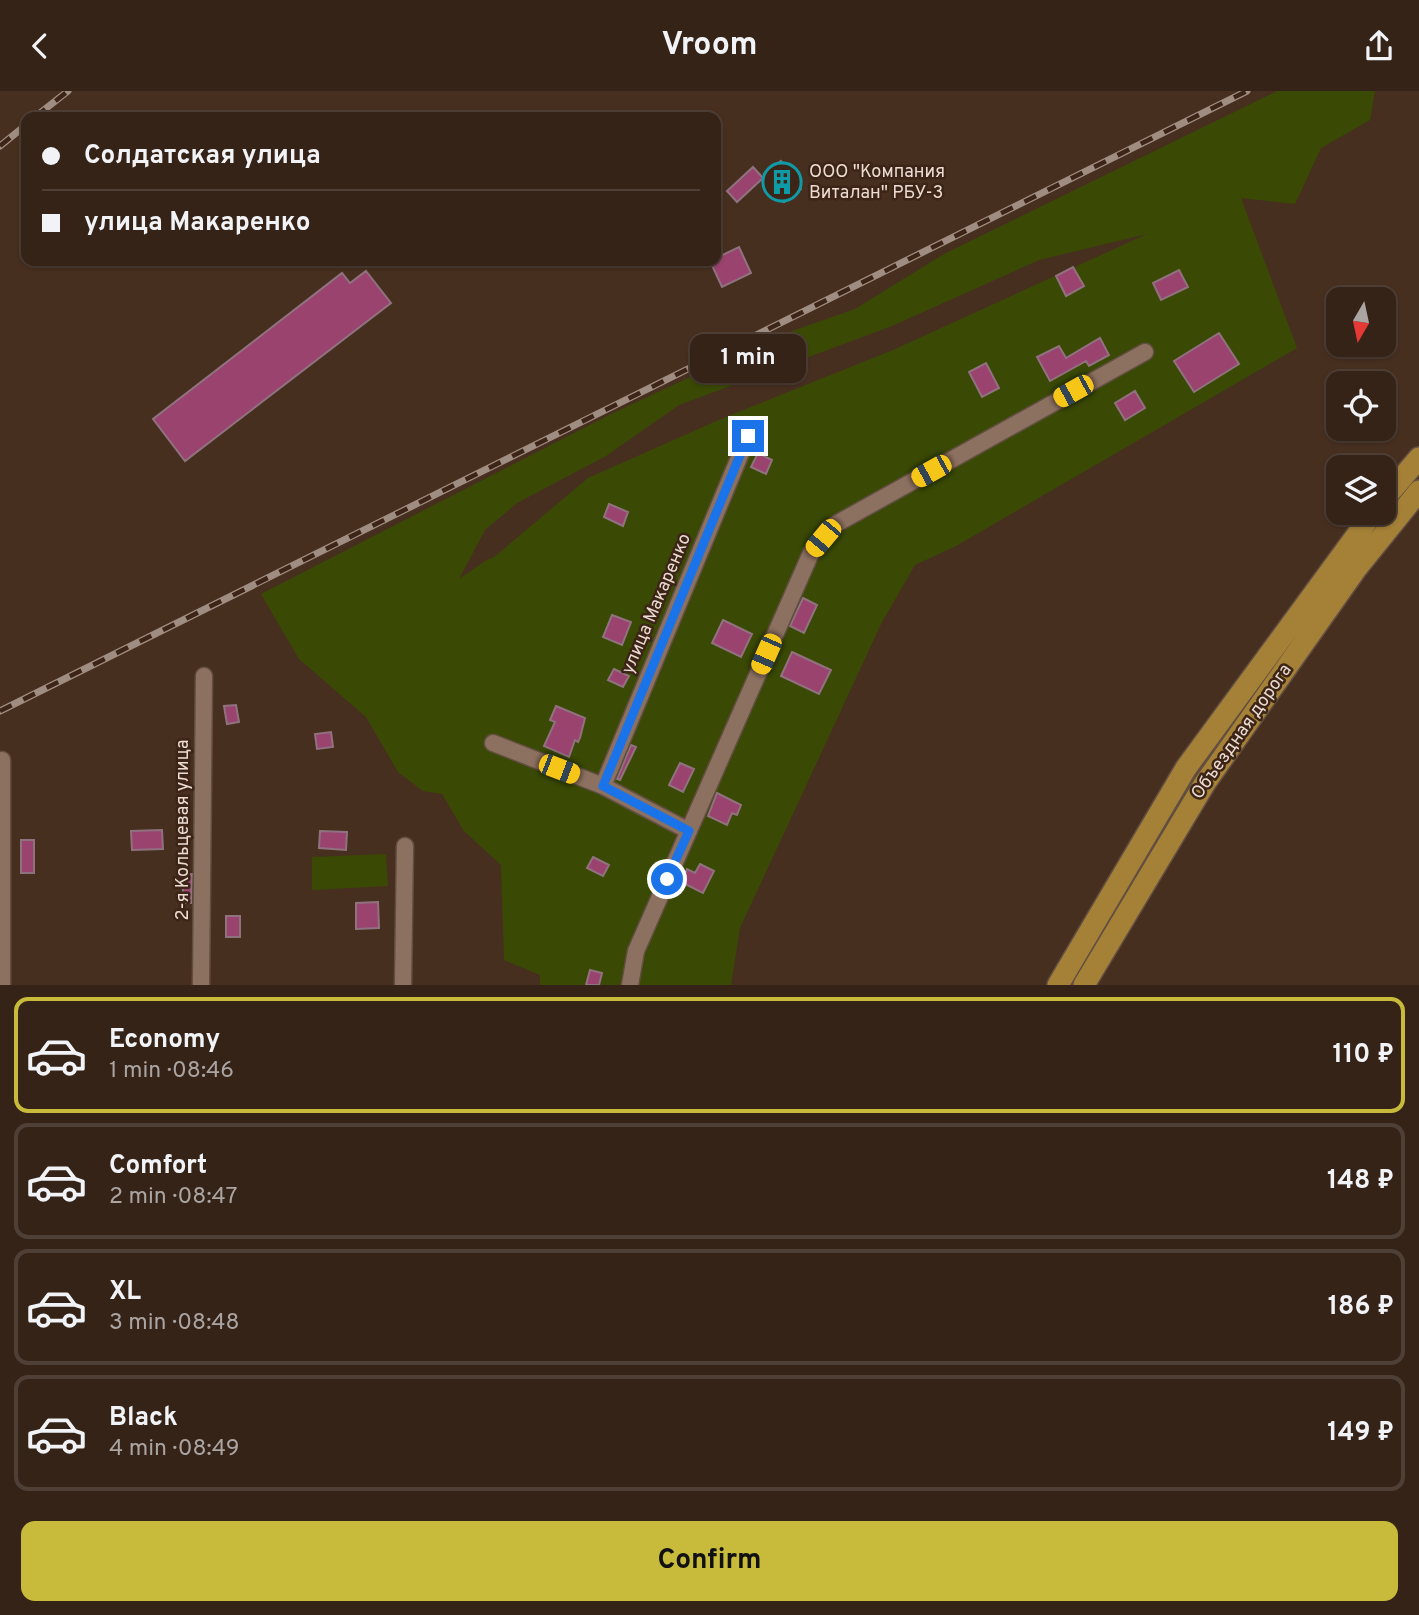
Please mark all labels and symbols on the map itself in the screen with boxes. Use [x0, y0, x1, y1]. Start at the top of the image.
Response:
building icon: ООО "Компания Виталан" РБУ-3 [761, 161, 803, 203]
place label: ООО "Компания Виталан" РБУ-3 [809, 161, 945, 205]
north arrow [1326, 287, 1396, 357]
callout: 1 min [690, 335, 806, 383]
car [1050, 372, 1097, 410]
route end [732, 420, 764, 452]
car [908, 452, 955, 490]
car [802, 515, 845, 561]
street label: улица Макаренко [617, 530, 697, 678]
car [748, 631, 785, 677]
street label: Объездная дорога [1187, 660, 1297, 804]
street label: 2-я Кольцевая улица [172, 739, 195, 921]
car [536, 752, 583, 786]
route start [651, 863, 683, 895]

